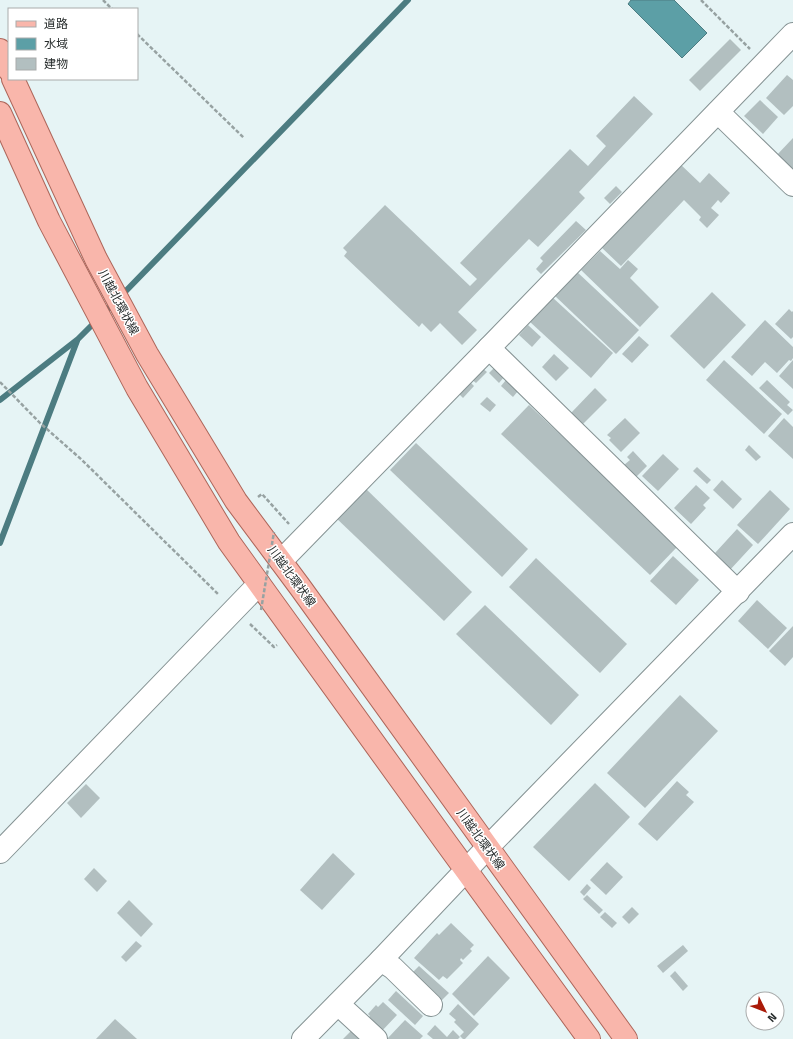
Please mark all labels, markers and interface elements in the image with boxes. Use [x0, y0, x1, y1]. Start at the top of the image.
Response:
legend [8, 8, 138, 80]
text: 道路 [44, 14, 68, 33]
text: 水域 [44, 34, 68, 53]
text: 建物 [44, 54, 68, 73]
street label: 川越北環状線 [94, 266, 144, 338]
street label: 川越北環状線 [263, 541, 321, 611]
street label: 川越北環状線 [452, 804, 510, 874]
north arrow [745, 991, 785, 1031]
text: N [764, 1010, 781, 1026]

